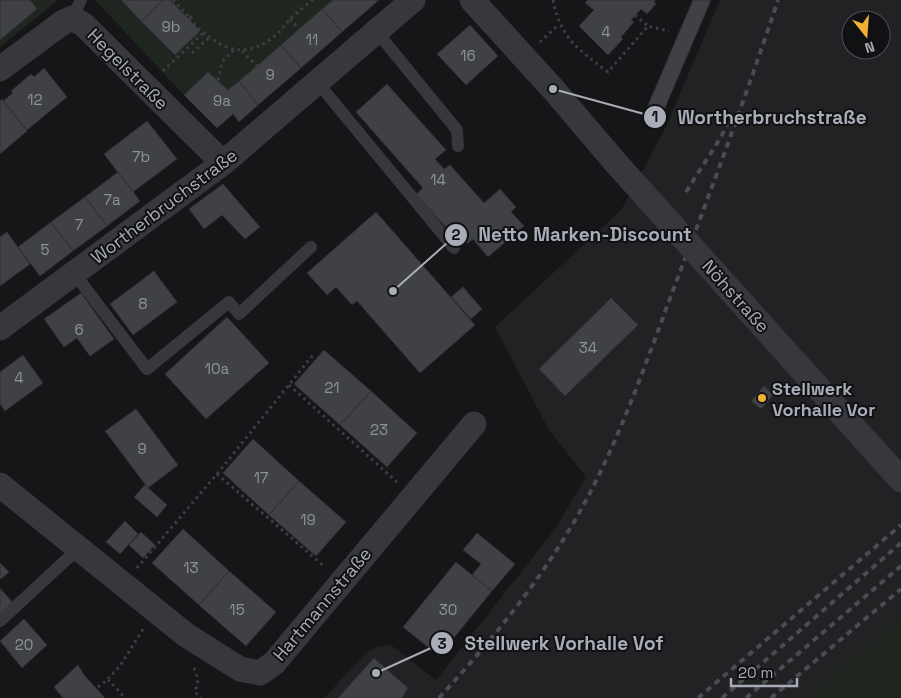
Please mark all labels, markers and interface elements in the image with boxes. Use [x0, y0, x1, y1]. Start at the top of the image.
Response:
north arrow [841, 10, 891, 60]
house number: 9b [162, 17, 180, 36]
house number: 4 [601, 22, 611, 41]
street label: Hegelstraße [83, 24, 173, 114]
house number: 11 [306, 30, 318, 49]
text: N [863, 37, 877, 57]
house number: 16 [460, 46, 476, 65]
house number: 9 [265, 65, 275, 84]
house number: 12 [27, 90, 43, 109]
house number: 9a [213, 91, 231, 110]
callout: Wortherbruchstraße [642, 100, 876, 134]
text: Wortherbruchstraße [677, 105, 867, 130]
text: 1 [652, 107, 658, 126]
street label: Wortherbruchstraße [86, 143, 242, 269]
house number: 7b [132, 147, 150, 166]
house number: 14 [430, 170, 446, 189]
house number: 7a [103, 190, 121, 209]
house number: 7 [75, 215, 83, 234]
callout: Netto Marken-Discount [443, 218, 702, 252]
text: Netto Marken-Discount [478, 222, 692, 247]
text: 2 [452, 225, 461, 244]
house number: 5 [41, 240, 50, 259]
street label: Nöhstraße [697, 255, 775, 337]
house number: 8 [138, 294, 148, 313]
house number: 6 [74, 320, 84, 339]
house number: 34 [579, 338, 597, 357]
house number: 10a [205, 359, 230, 378]
house number: 4 [14, 368, 24, 387]
place label: Stellwerk Vorhalle Vor [772, 377, 875, 421]
house number: 21 [324, 378, 340, 397]
marker: Stellwerk Vorhalle Vor [756, 392, 768, 404]
house number: 23 [370, 420, 388, 439]
house number: 9 [137, 439, 147, 458]
house number: 17 [254, 468, 268, 487]
house number: 19 [300, 510, 316, 529]
street label: Hartmannstraße [268, 542, 376, 666]
house number: 13 [183, 558, 199, 577]
house number: 15 [229, 600, 245, 619]
house number: 30 [439, 600, 457, 619]
callout: Stellwerk Vorhalle Vof [430, 626, 674, 660]
text: Stellwerk Vorhalle Vof [464, 631, 664, 656]
text: 3 [437, 634, 447, 653]
house number: 20 [15, 635, 33, 654]
scale bar [731, 656, 797, 688]
text: 20 m [738, 663, 773, 682]

